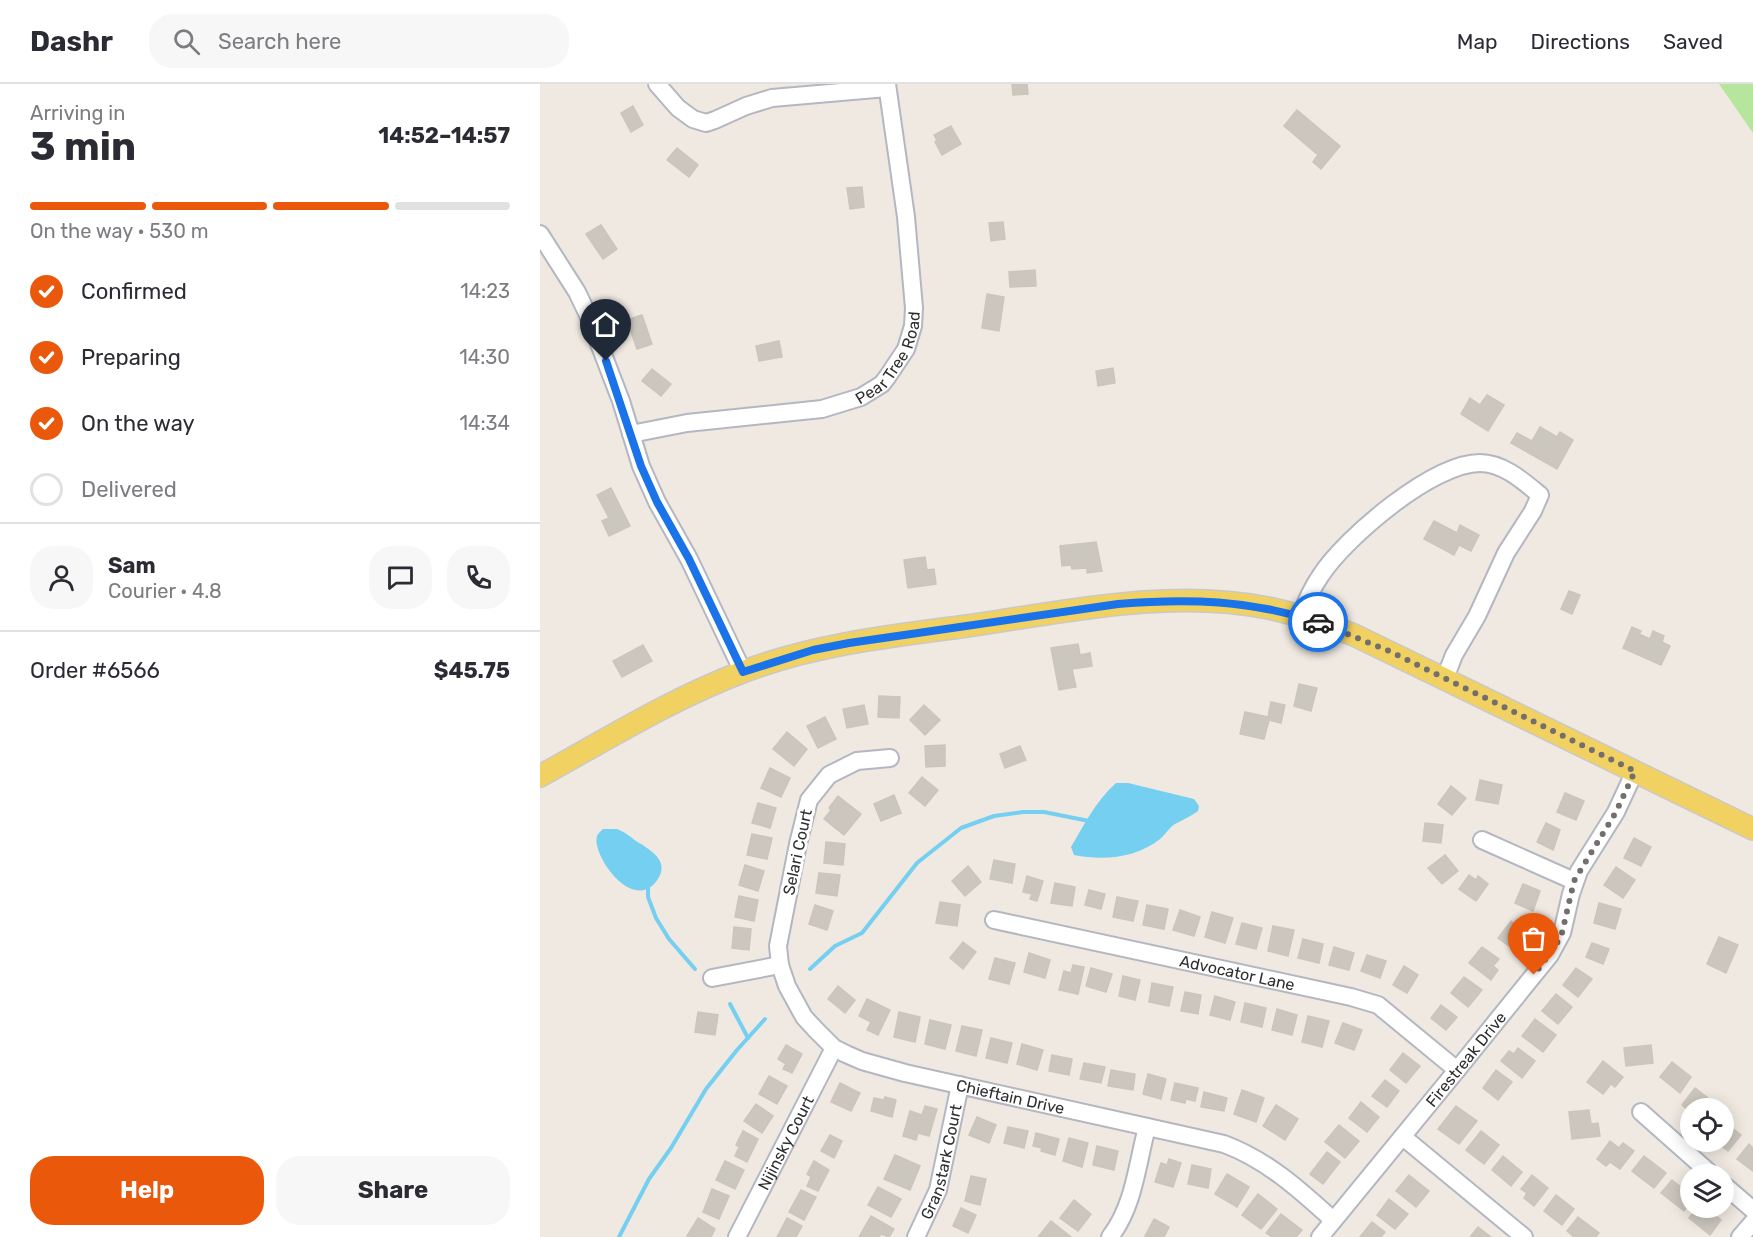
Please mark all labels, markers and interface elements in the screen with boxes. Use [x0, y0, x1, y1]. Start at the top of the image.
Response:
search box [149, 14, 569, 68]
text: Dashr [30, 25, 113, 58]
icon: search [170, 25, 203, 58]
text: Search here [218, 28, 341, 55]
text: Map [1457, 29, 1498, 54]
text: Directions [1531, 29, 1630, 54]
text: Saved [1663, 29, 1723, 54]
text: Arriving in [30, 101, 125, 125]
text: 14:52–14:57 [378, 122, 510, 149]
text: 3 min [30, 124, 136, 170]
text: On the way · 530 m [30, 219, 209, 243]
icon: check [30, 275, 63, 308]
text: Confirmed [81, 278, 187, 305]
text: 14:23 [460, 279, 510, 303]
pin [580, 299, 631, 361]
icon: home [589, 308, 622, 341]
street label: Pear Tree Road [852, 311, 924, 408]
icon: check [30, 341, 63, 374]
text: Preparing [81, 344, 181, 371]
text: 14:30 [459, 345, 510, 369]
icon: check [30, 407, 63, 440]
text: On the way [81, 410, 195, 437]
text: 14:34 [459, 411, 510, 435]
text: Delivered [81, 476, 177, 503]
button: person [30, 546, 93, 609]
button: chat [369, 546, 432, 609]
button: phone [447, 546, 510, 609]
text: Sam [108, 552, 156, 579]
text: Courier · 4.8 [108, 579, 222, 603]
courier [1288, 592, 1348, 652]
icon: car [1302, 606, 1335, 639]
text: Order #6566 [30, 657, 160, 684]
text: $45.75 [434, 657, 510, 684]
street label: Selari Court [779, 807, 816, 897]
pin [1508, 913, 1559, 975]
icon: bag [1517, 922, 1550, 955]
street label: Advocator Lane [1178, 951, 1297, 995]
street label: Firestreak Drive [1422, 1008, 1510, 1111]
street label: Chieftain Drive [954, 1076, 1066, 1118]
street label: Nijinsky Court [754, 1093, 818, 1193]
map controls [1680, 1098, 1734, 1218]
button: locate [1680, 1098, 1734, 1152]
street label: Granstark Court [917, 1103, 966, 1223]
button: Help [30, 1156, 264, 1225]
button: Share [276, 1156, 510, 1225]
button: layers [1680, 1164, 1734, 1218]

